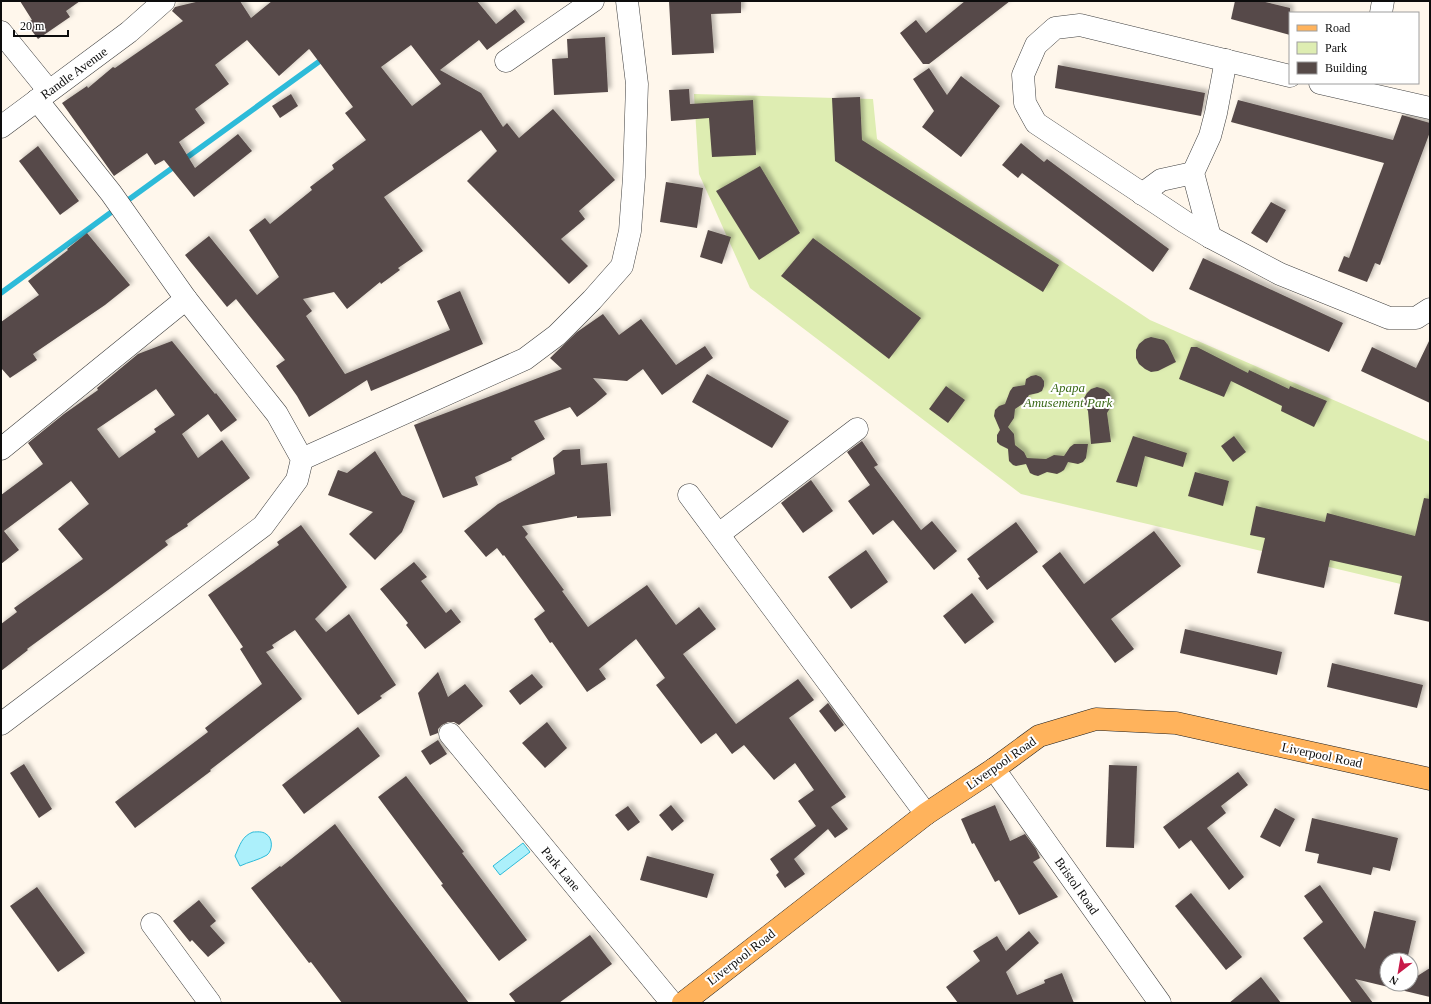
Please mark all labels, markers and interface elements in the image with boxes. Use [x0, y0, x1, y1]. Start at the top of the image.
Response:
scale bar [14, 12, 68, 38]
legend [1289, 12, 1419, 84]
text: 20 m [20, 19, 45, 33]
text: Road [1325, 21, 1350, 35]
text: Park [1325, 41, 1347, 55]
street label: Randle Avenue [38, 44, 110, 102]
text: Building [1325, 61, 1367, 75]
park label: Apapa Amusement Park [1023, 380, 1112, 410]
street label: Liverpool Road [963, 733, 1039, 793]
street label: Liverpool Road [1280, 739, 1364, 771]
street label: Park Lane [538, 844, 584, 894]
street label: Bristol Road [1052, 855, 1102, 918]
street label: Liverpool Road [704, 926, 778, 988]
north arrow [1379, 952, 1419, 992]
text: N [1387, 973, 1400, 988]

